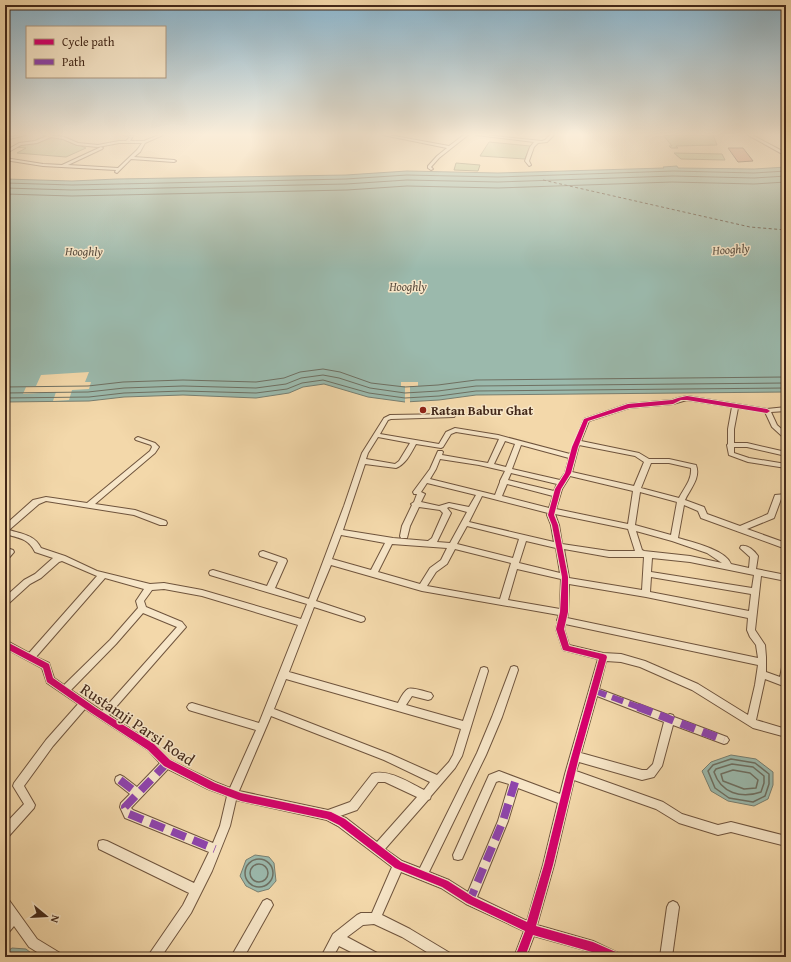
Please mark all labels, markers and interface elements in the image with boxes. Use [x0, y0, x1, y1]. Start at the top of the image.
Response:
legend [26, 26, 166, 78]
text: Cycle path [62, 33, 115, 50]
text: Path [62, 53, 85, 70]
water label: Hooghly [711, 239, 751, 259]
water label: Hooghly [64, 242, 103, 260]
water label: Hooghly [388, 278, 427, 295]
place label: Ratan Babur Ghat [431, 401, 533, 420]
marker: Ratan Babur Ghat [418, 405, 428, 415]
street label: Rustamji Parsi Road [76, 677, 200, 772]
north arrow [26, 896, 66, 936]
text: N [47, 913, 64, 926]

